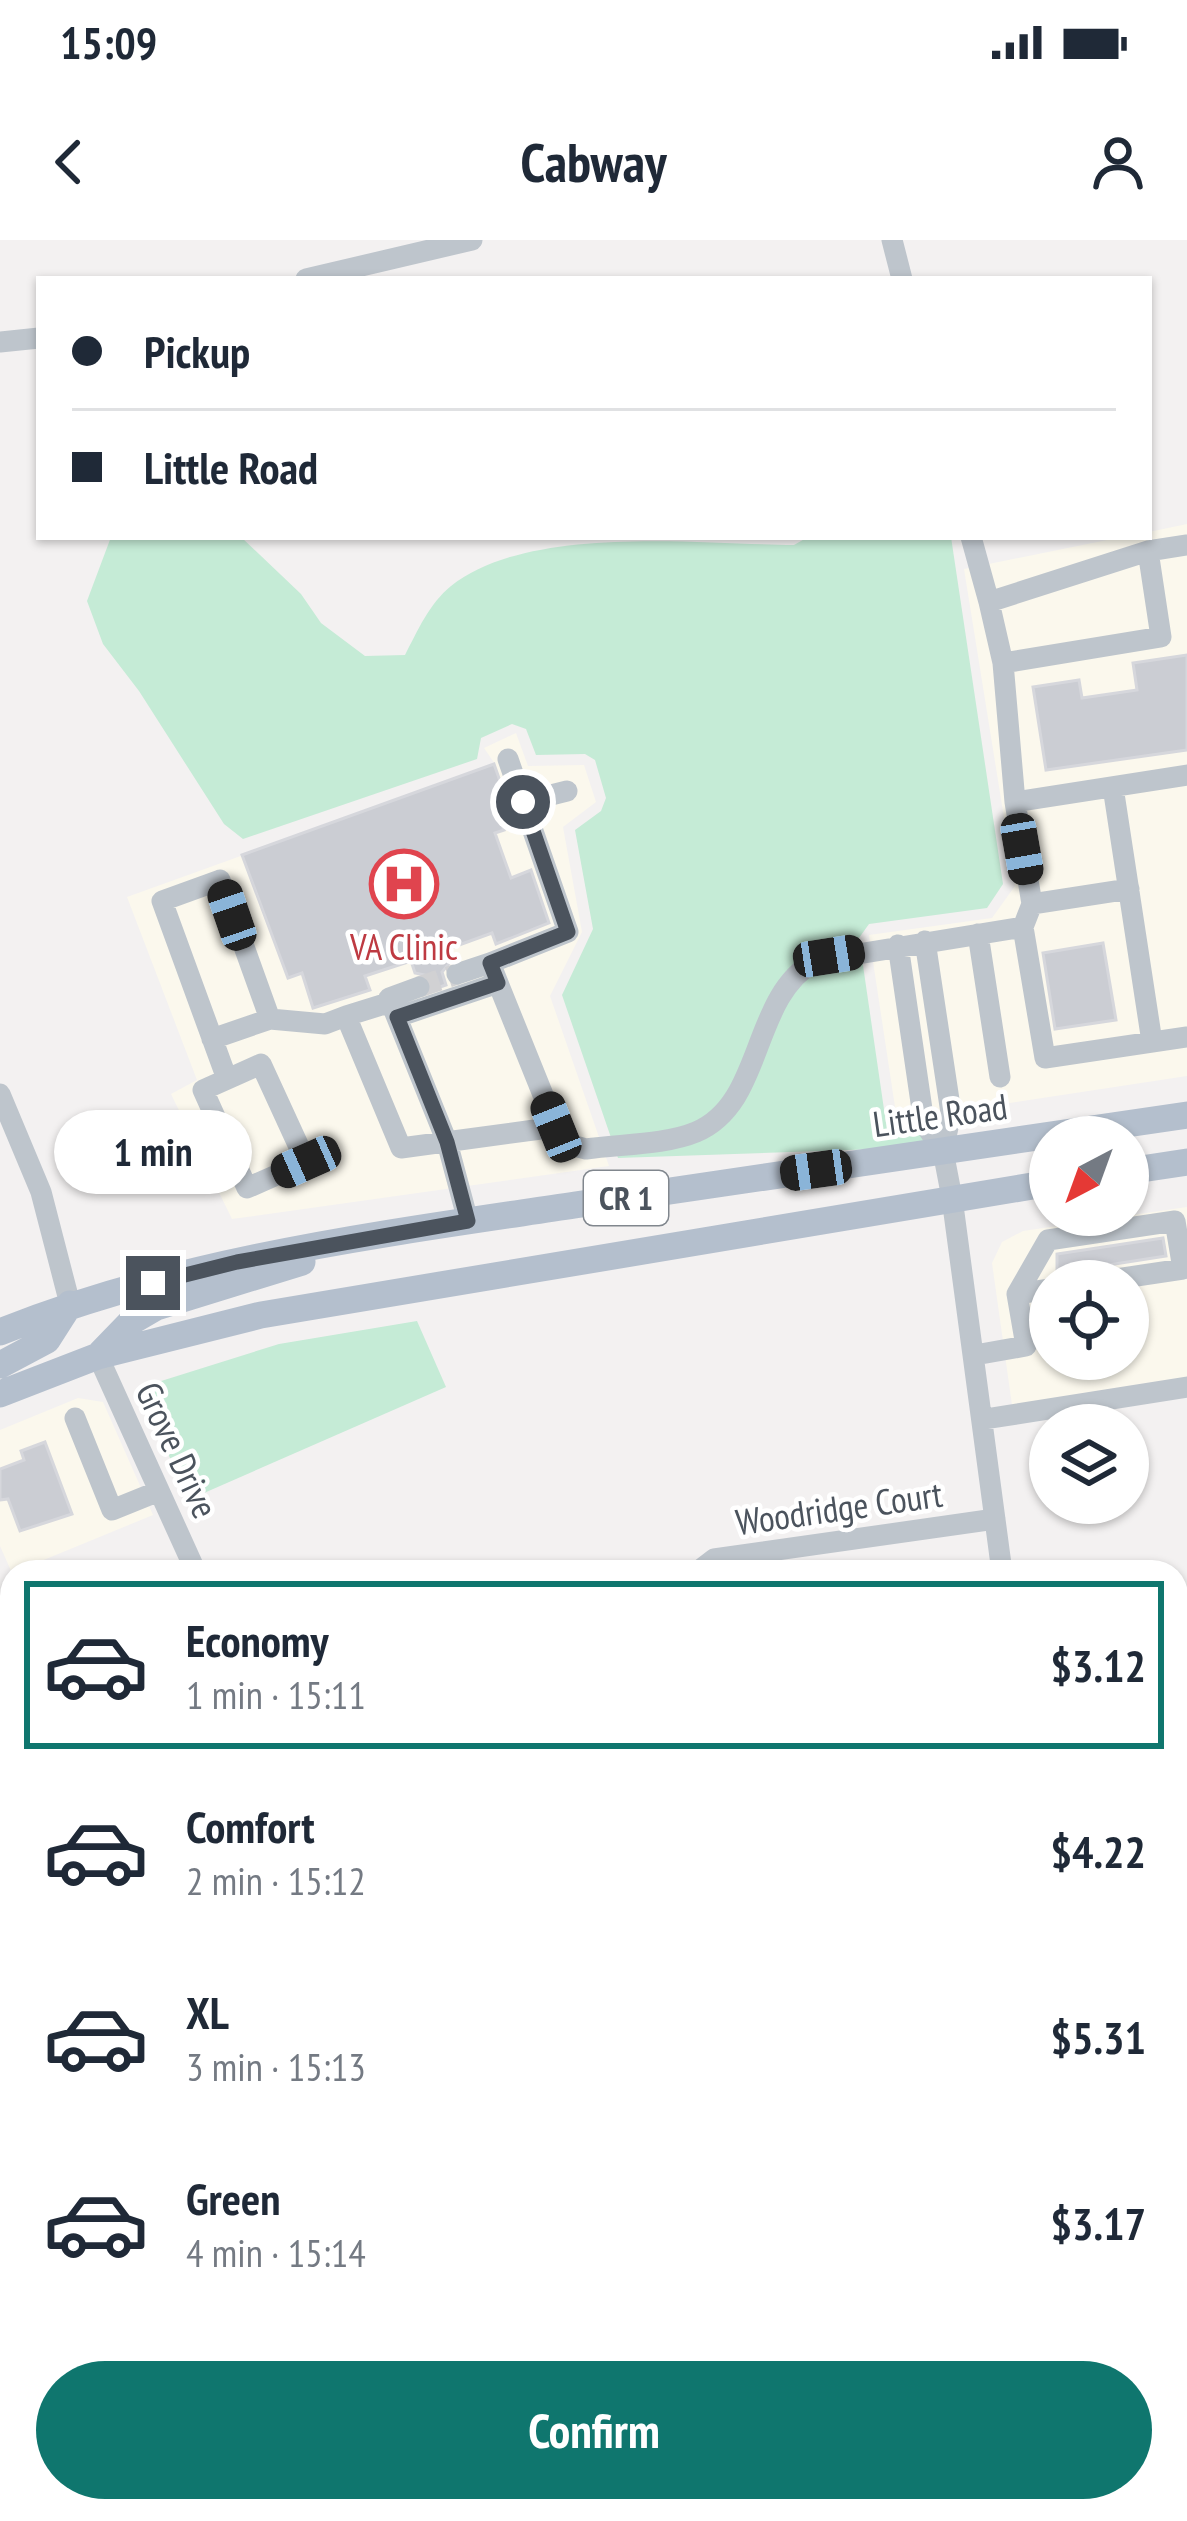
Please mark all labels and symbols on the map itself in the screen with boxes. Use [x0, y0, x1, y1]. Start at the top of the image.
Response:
route start [496, 775, 550, 829]
car [998, 810, 1046, 888]
hospital icon: VA Clinic [369, 849, 439, 919]
car [203, 875, 261, 955]
place label: VA Clinic [349, 923, 458, 970]
car [791, 933, 867, 979]
street label: Little Road [870, 1082, 1010, 1147]
car [526, 1087, 586, 1167]
callout: 1 min [54, 1109, 252, 1193]
north arrow [1029, 1116, 1149, 1236]
car [266, 1131, 346, 1193]
car [778, 1147, 854, 1193]
road number: CR 1 [584, 1171, 668, 1225]
route end [126, 1256, 180, 1310]
street label: Grove Drive [126, 1374, 229, 1525]
street label: Woodridge Court [733, 1470, 945, 1545]

